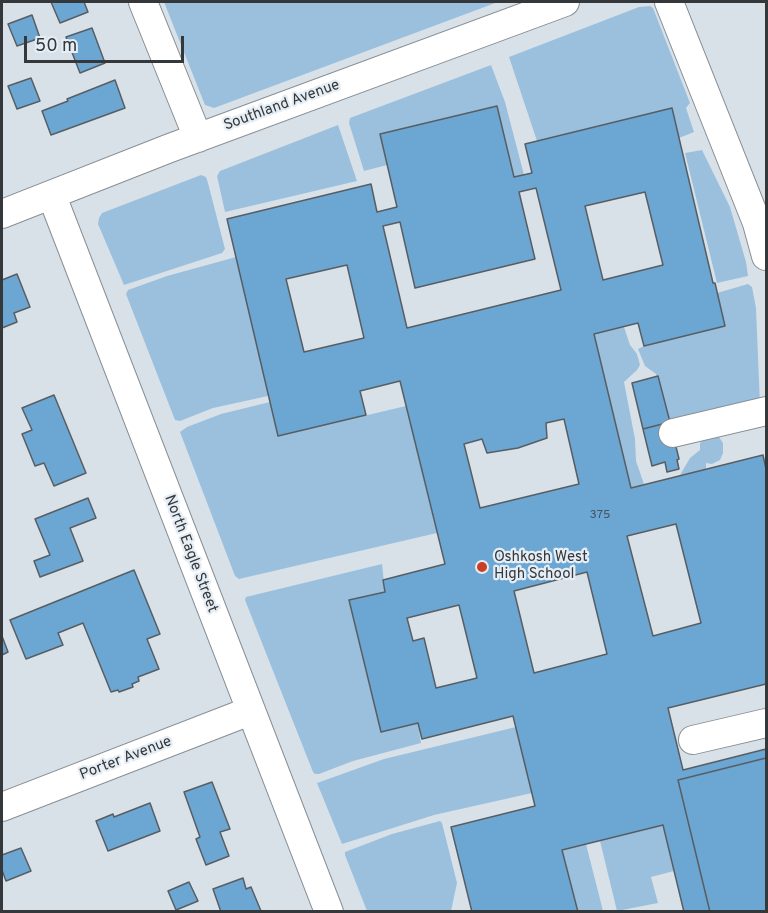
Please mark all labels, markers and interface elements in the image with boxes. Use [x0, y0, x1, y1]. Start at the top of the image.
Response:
scale bar [27, 24, 188, 62]
text: 50 m [35, 35, 77, 58]
street label: Southland Avenue [222, 77, 342, 135]
street label: North Eagle Street [159, 493, 221, 615]
house number: 375 [590, 509, 610, 523]
place label: Oshkosh West High School [494, 549, 588, 584]
marker: Oshkosh West High School [475, 560, 489, 574]
street label: Porter Avenue [77, 733, 175, 785]

